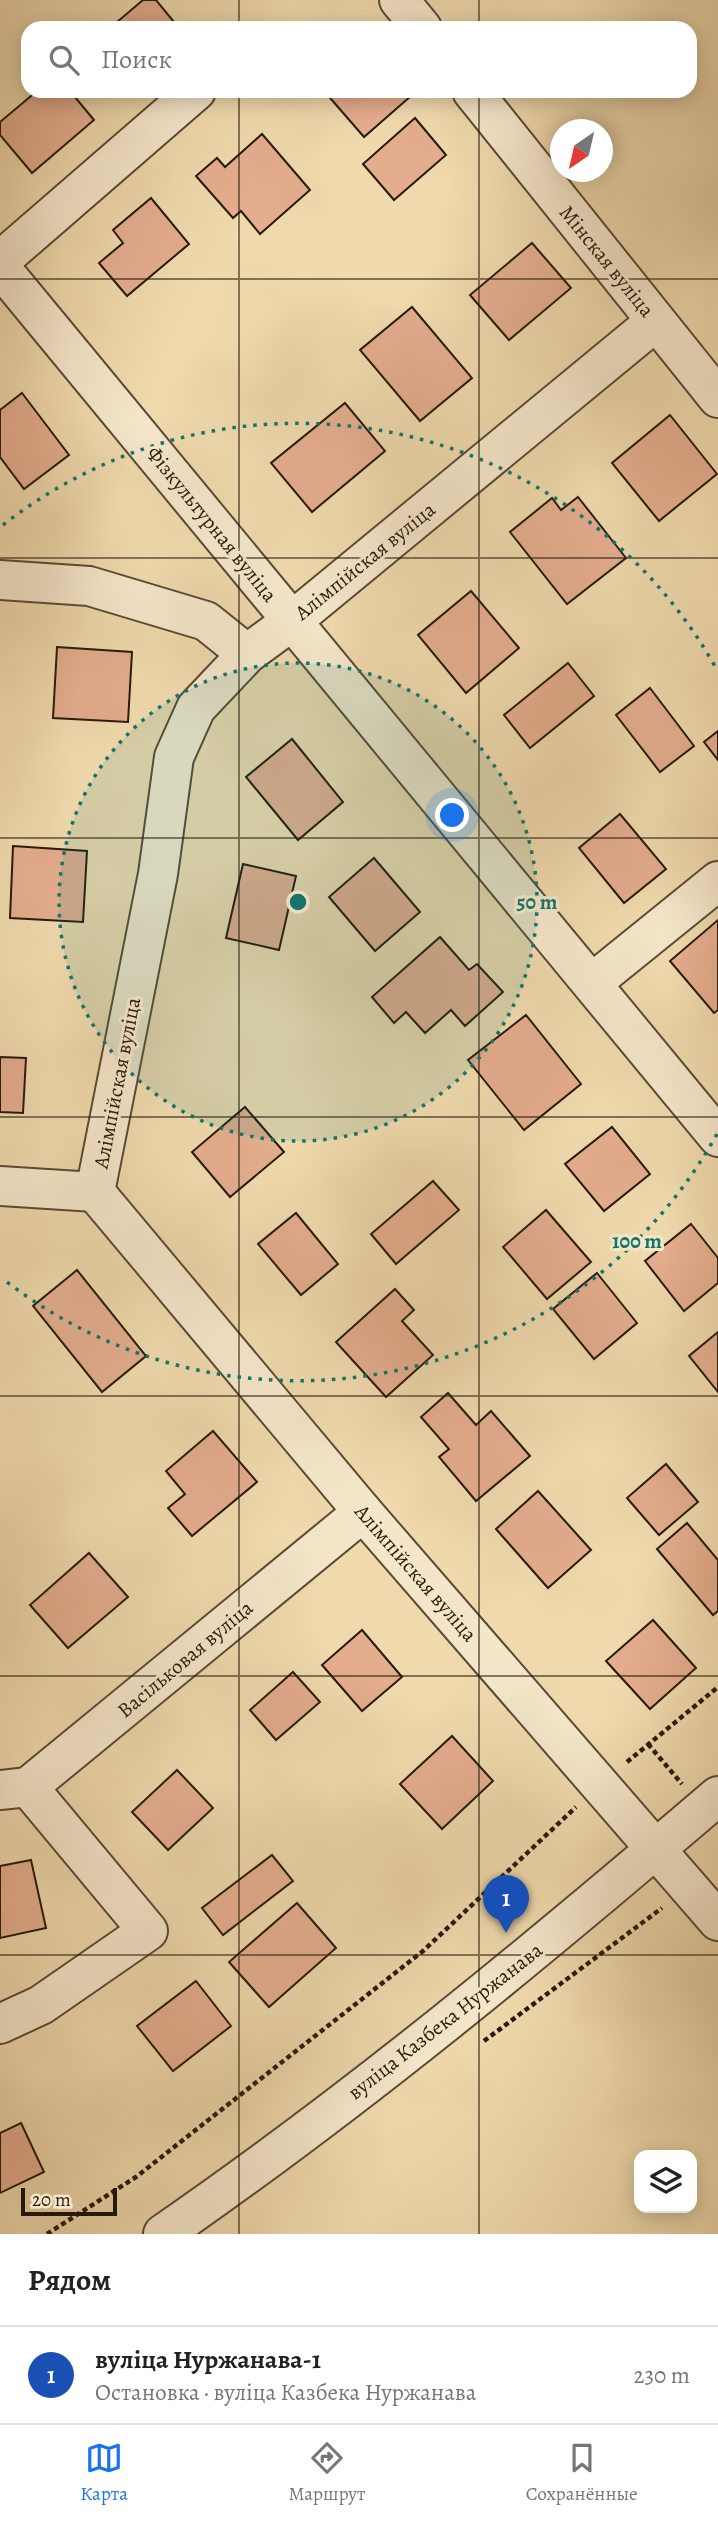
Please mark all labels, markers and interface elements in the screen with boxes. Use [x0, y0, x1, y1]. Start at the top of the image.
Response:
search box [21, 21, 697, 98]
icon: search [45, 41, 83, 79]
text: Поиск [101, 42, 172, 77]
north arrow [550, 119, 613, 182]
street label: Мінская вуліца [553, 199, 661, 323]
street label: Фізкультурная вуліца [140, 440, 284, 608]
street label: Алімпійская вуліца [288, 495, 442, 627]
your location [435, 798, 469, 832]
text: 50 m [517, 888, 558, 916]
centre of rings [286, 890, 310, 914]
street label: Алімпійская вуліца [87, 995, 147, 1172]
text: 100 m [612, 1227, 662, 1255]
street label: Алімпійская вуліца [348, 1498, 484, 1648]
street label: Васільковая вуліца [111, 1594, 259, 1724]
pin: 1 [483, 1875, 529, 1933]
street label: вуліца Казбека Нуржанава [342, 1936, 548, 2106]
map controls [634, 2150, 697, 2213]
button: layers [634, 2150, 697, 2213]
scale bar [21, 2185, 117, 2217]
text: 20 m [32, 2187, 71, 2213]
text: Рядом [28, 2260, 111, 2300]
text: вуліца Нуржанава-1 [95, 2342, 321, 2377]
text: 1 [47, 2360, 55, 2391]
text: 230 m [634, 2360, 690, 2391]
text: Остановка · вуліца Казбека Нуржанава [95, 2377, 476, 2408]
tab: Карта [80, 2439, 128, 2507]
tab: Маршрут [288, 2439, 365, 2507]
tab: Сохранённые [526, 2439, 638, 2507]

